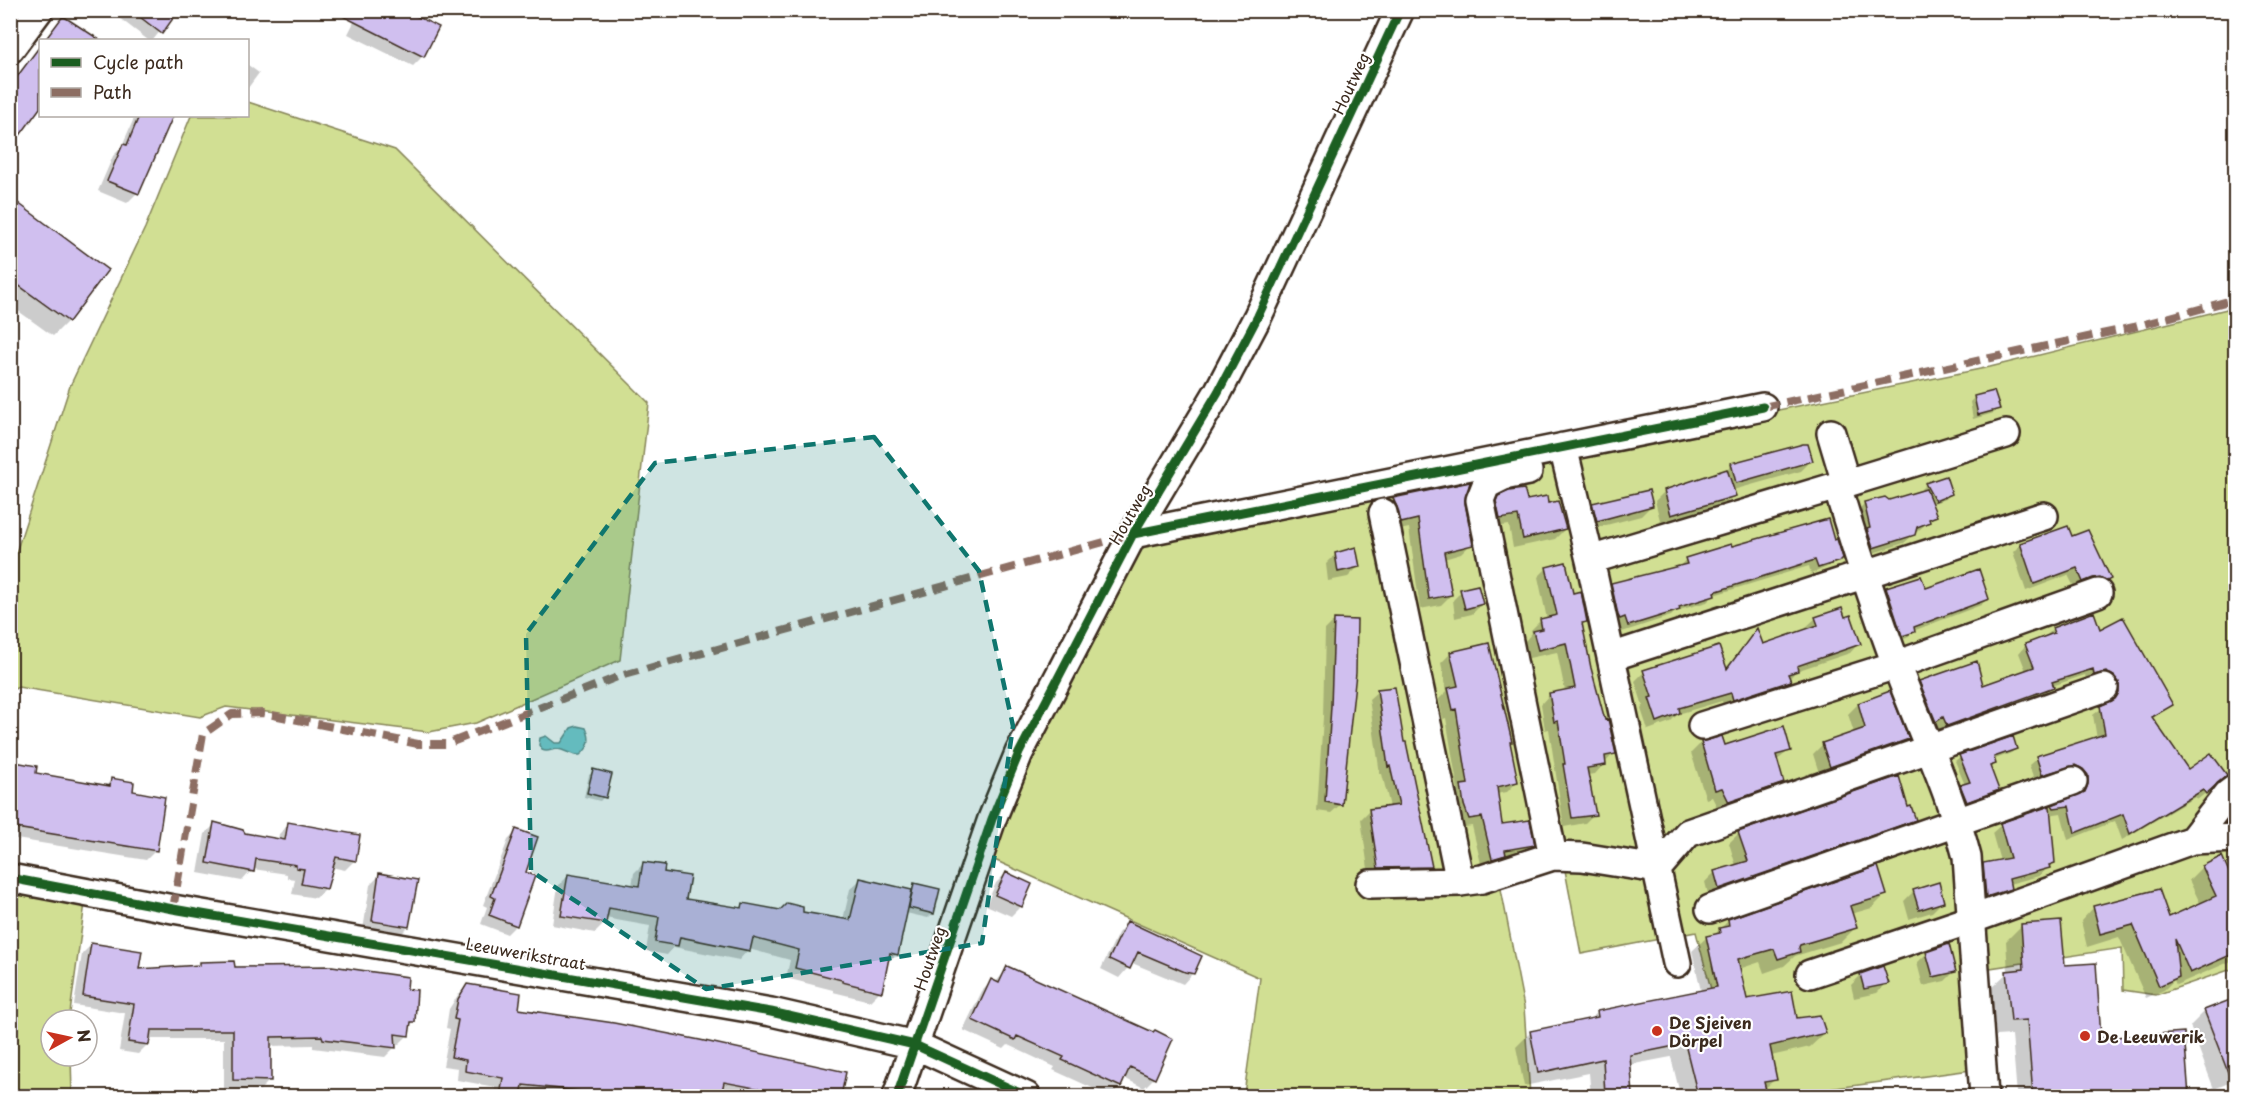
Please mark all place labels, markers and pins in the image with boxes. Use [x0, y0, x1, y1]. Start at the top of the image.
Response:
place label: De Sjeiven Dörpel [1669, 1010, 1752, 1052]
marker: De Sjeiven Dörpel [1650, 1024, 1664, 1038]
place label: De Leeuwerik [2097, 1024, 2205, 1048]
marker: De Leeuwerik [2078, 1029, 2092, 1043]

